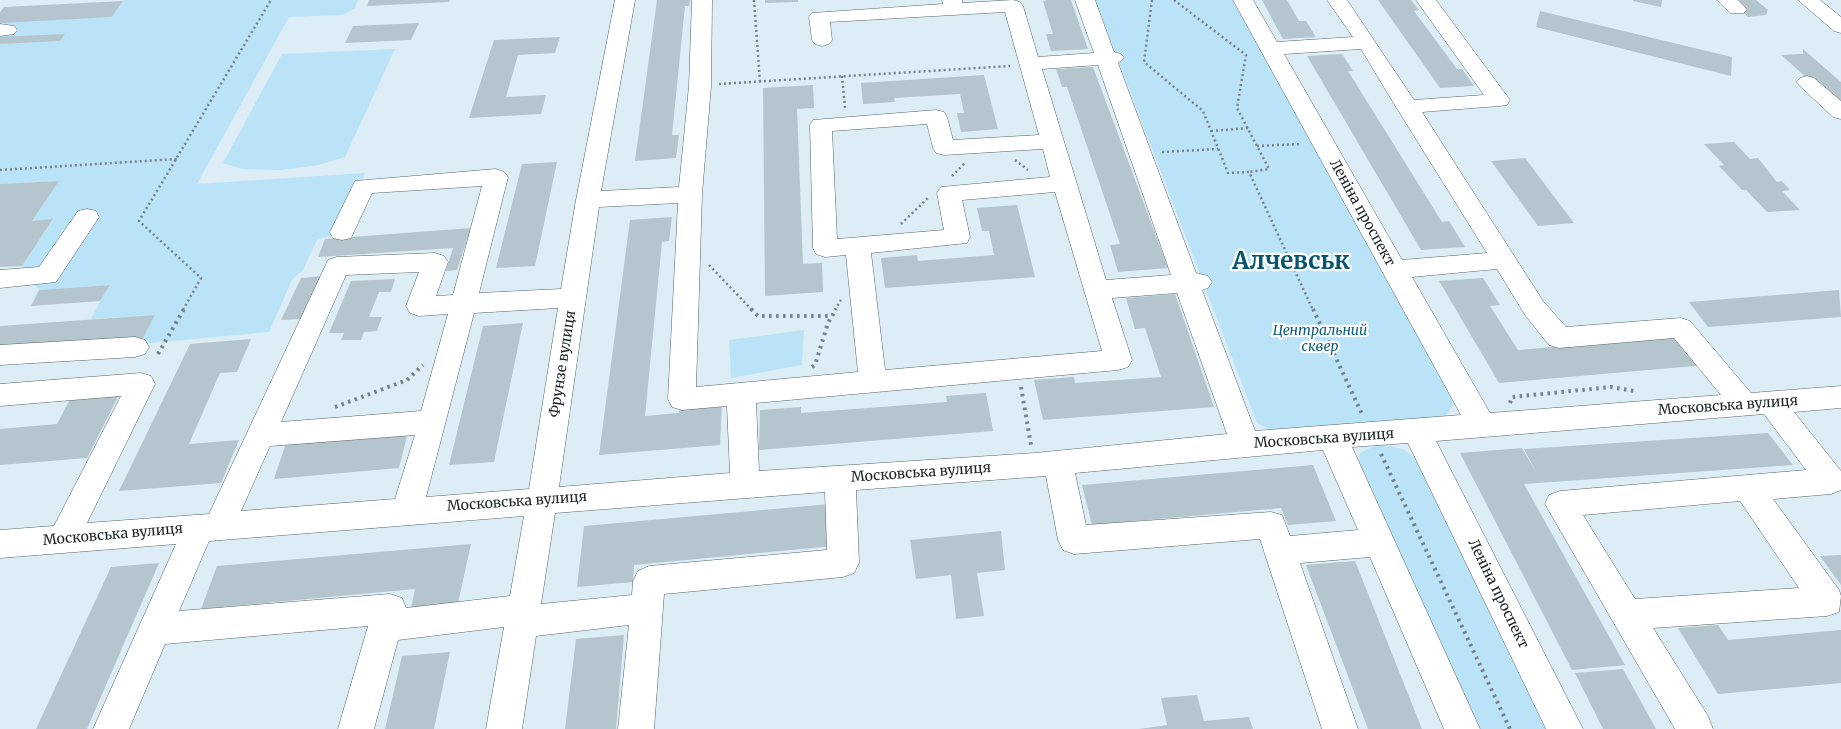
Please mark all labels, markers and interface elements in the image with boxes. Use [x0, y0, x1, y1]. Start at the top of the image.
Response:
street label: Леніна проспект [1326, 157, 1398, 269]
district label: Алчевськ [1232, 248, 1350, 276]
street label: Фрунзе вулиця [546, 309, 580, 419]
park label: Центральний сквер [1273, 323, 1367, 356]
street label: Московська вулиця [1657, 393, 1799, 419]
street label: Московська вулиця [1253, 426, 1395, 452]
street label: Московська вулиця [850, 460, 992, 486]
street label: Московська вулиця [446, 489, 588, 515]
street label: Московська вулиця [42, 521, 184, 549]
street label: Леніна проспект [1464, 537, 1532, 651]

